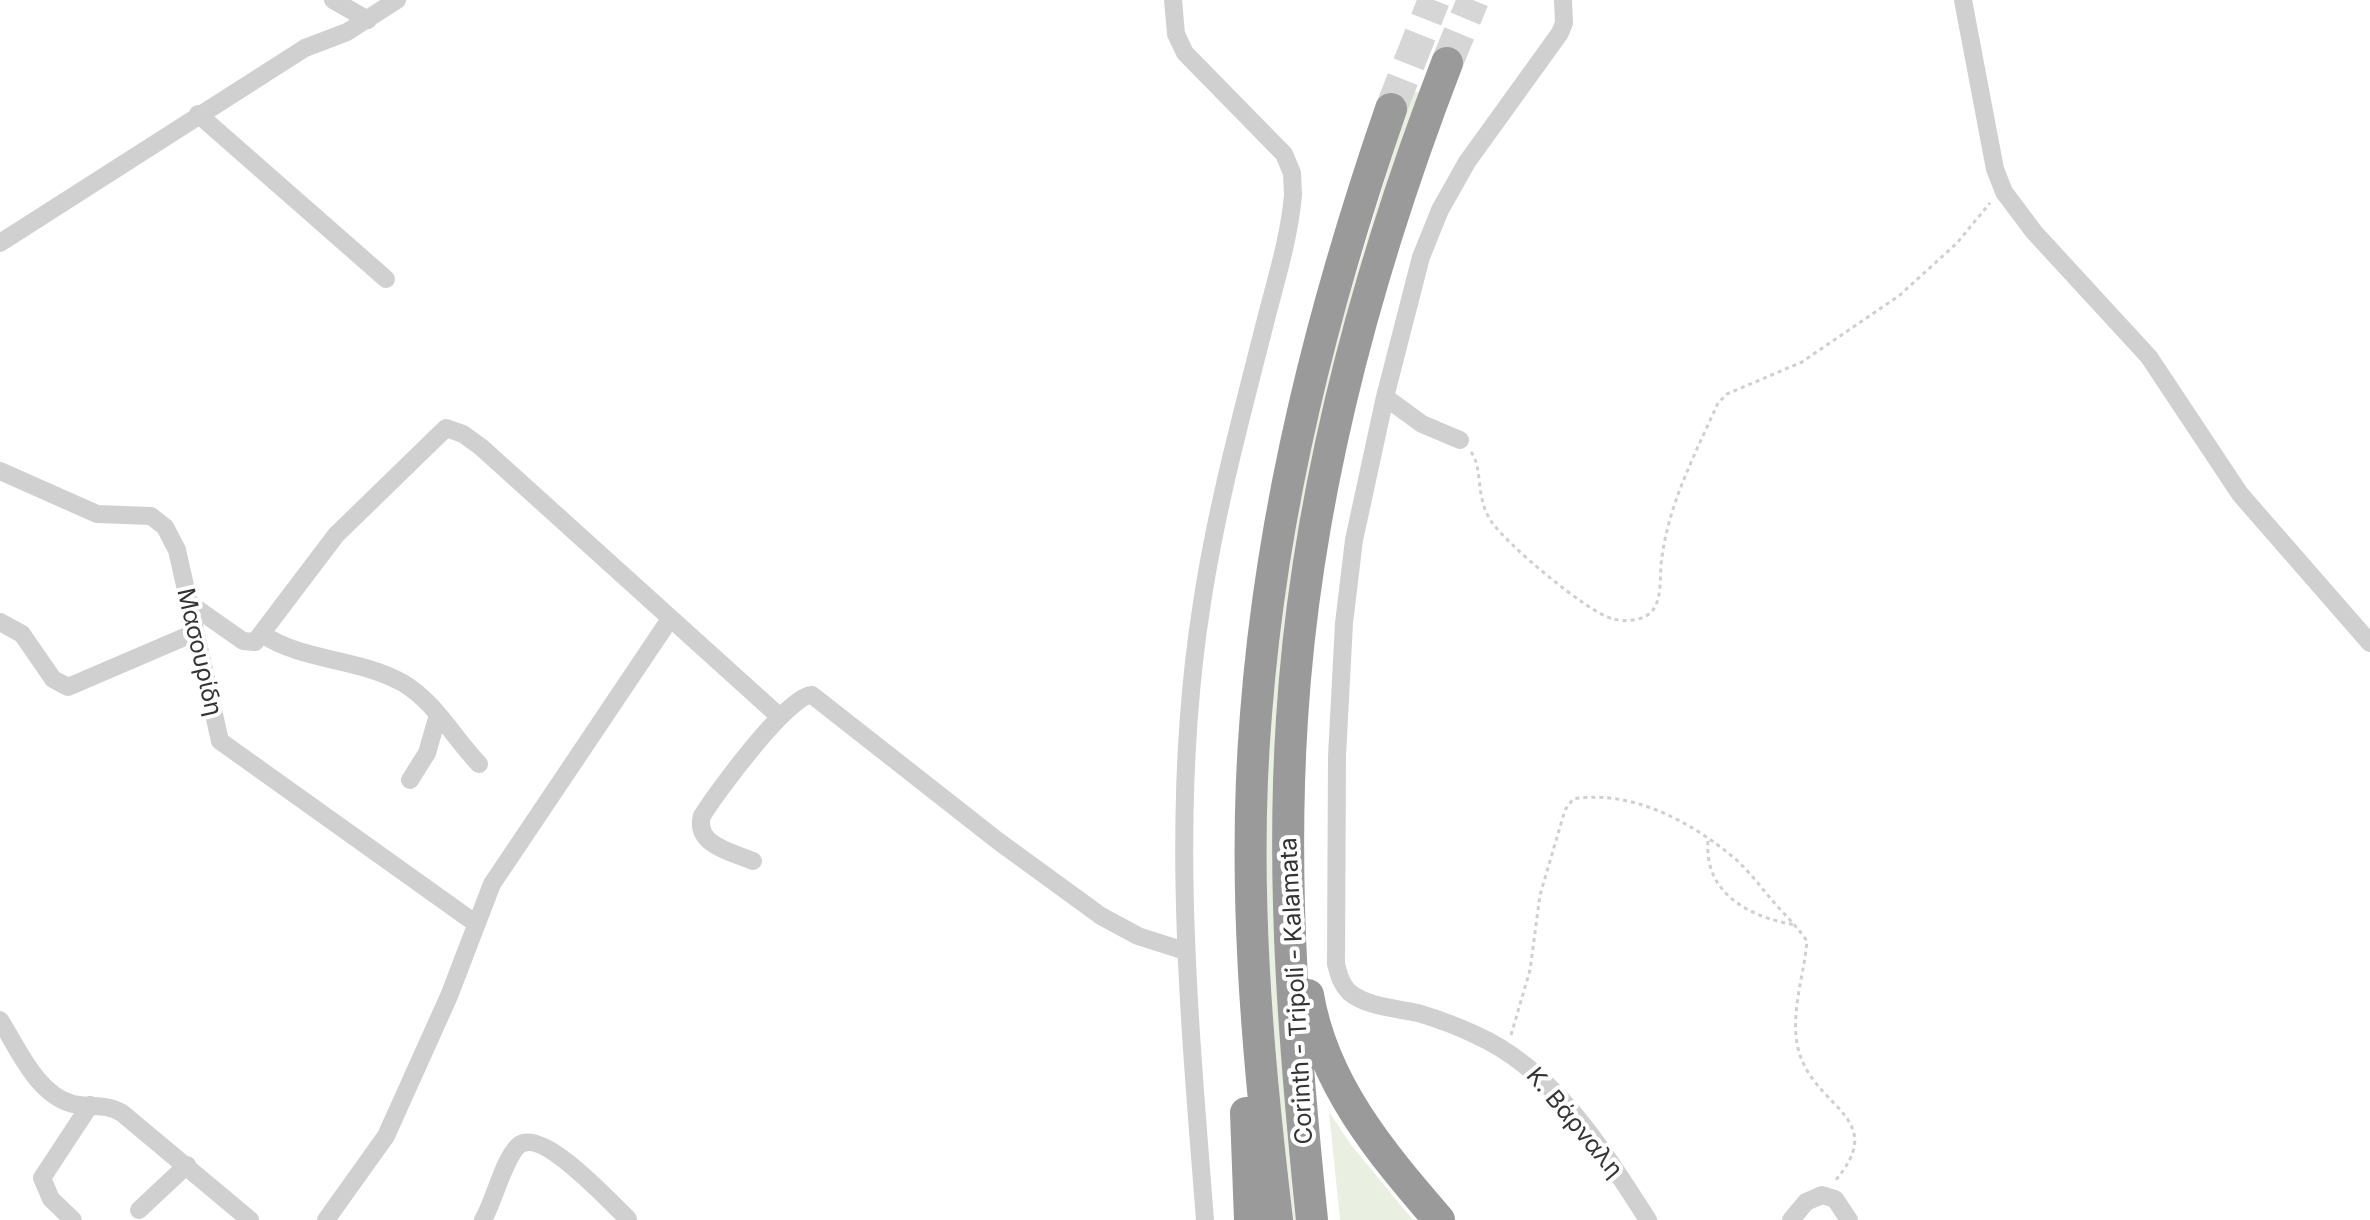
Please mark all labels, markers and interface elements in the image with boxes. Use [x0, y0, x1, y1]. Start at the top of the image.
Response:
street label: Μασουρίδη [170, 585, 228, 719]
street label: Corinth - Tripoli - Kalamata [1275, 837, 1319, 1145]
street label: Κ. Βάρναλη [1520, 1062, 1628, 1184]

